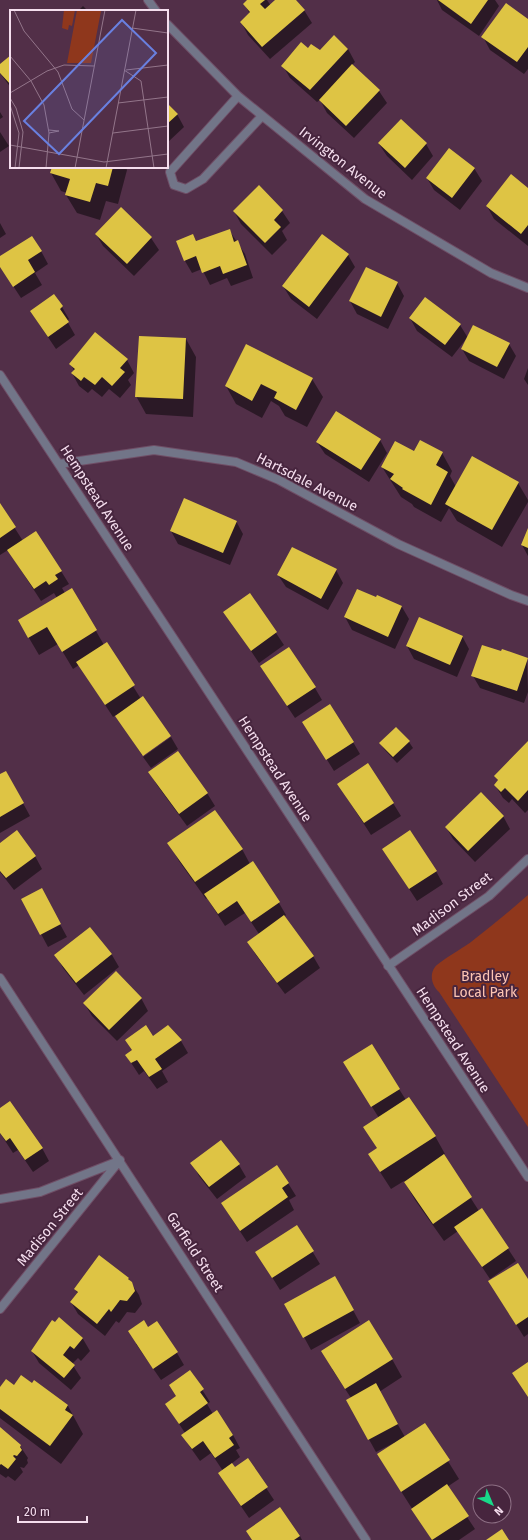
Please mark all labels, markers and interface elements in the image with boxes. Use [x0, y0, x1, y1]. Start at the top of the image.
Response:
inset map [10, 10, 168, 168]
street label: Irvington Avenue [296, 123, 390, 203]
street label: Hempstead Avenue [57, 442, 137, 554]
street label: Hartsdale Avenue [253, 449, 361, 515]
street label: Hempstead Avenue [235, 713, 315, 825]
street label: Madison Street [409, 868, 496, 940]
park label: Bradley Local Park [453, 968, 518, 1001]
street label: Hempstead Avenue [413, 984, 493, 1096]
street label: Madison Street [13, 1184, 87, 1269]
street label: Garfield Street [163, 1209, 228, 1296]
north arrow [472, 1484, 512, 1524]
scale bar [18, 1498, 87, 1524]
text: N [491, 1504, 506, 1518]
text: 20 m [24, 1505, 50, 1519]

